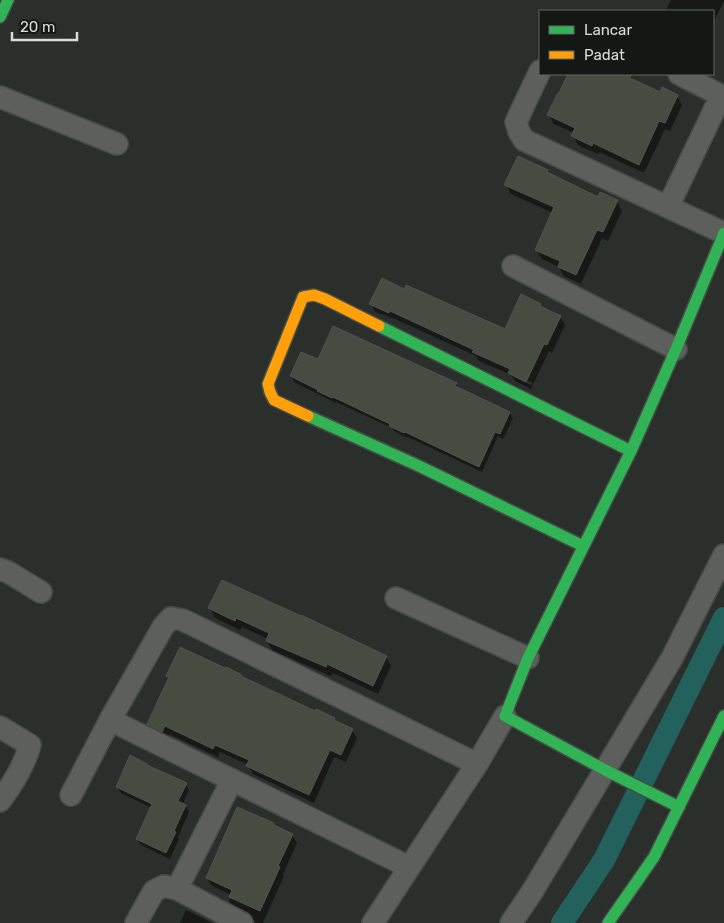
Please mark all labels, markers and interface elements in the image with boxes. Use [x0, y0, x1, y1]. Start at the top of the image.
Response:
scale bar [12, 10, 78, 42]
legend [539, 10, 714, 75]
text: 20 m [20, 18, 55, 36]
text: Lancar [584, 21, 632, 39]
text: Padat [584, 46, 625, 64]

